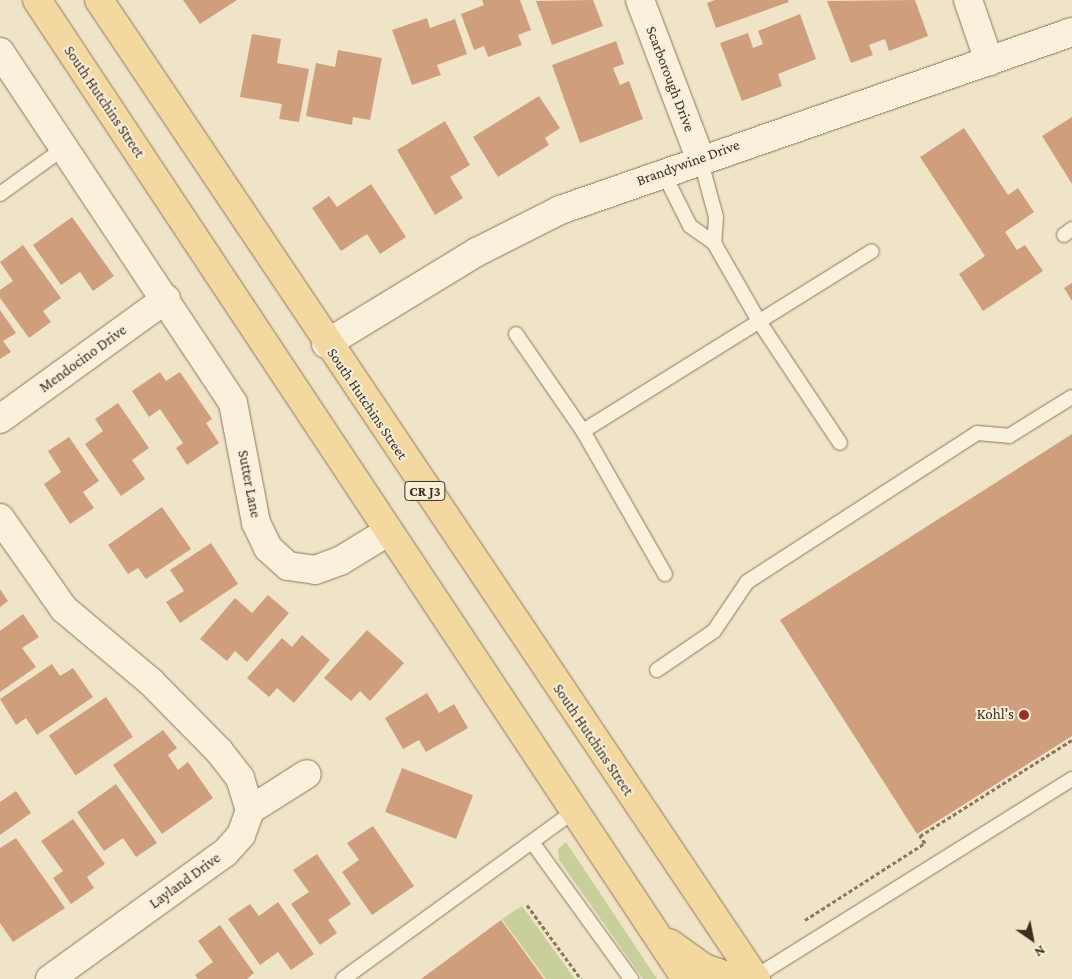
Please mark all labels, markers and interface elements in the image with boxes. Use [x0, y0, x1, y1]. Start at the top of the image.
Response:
street label: Scarborough Drive [642, 24, 698, 134]
street label: South Hutchins Street [60, 43, 148, 161]
street label: Brandywine Drive [634, 136, 742, 190]
street label: Mendocino Drive [36, 321, 130, 397]
street label: South Hutchins Street [323, 345, 411, 463]
street label: Sutter Lane [234, 449, 264, 519]
road number: CR J3 [404, 480, 446, 502]
street label: South Hutchins Street [549, 681, 637, 799]
place label: Kohl's [977, 706, 1014, 724]
marker: Kohl's [1018, 709, 1030, 721]
street label: Layland Drive [146, 849, 224, 913]
north arrow [1007, 914, 1057, 964]
text: N [1032, 942, 1049, 961]

